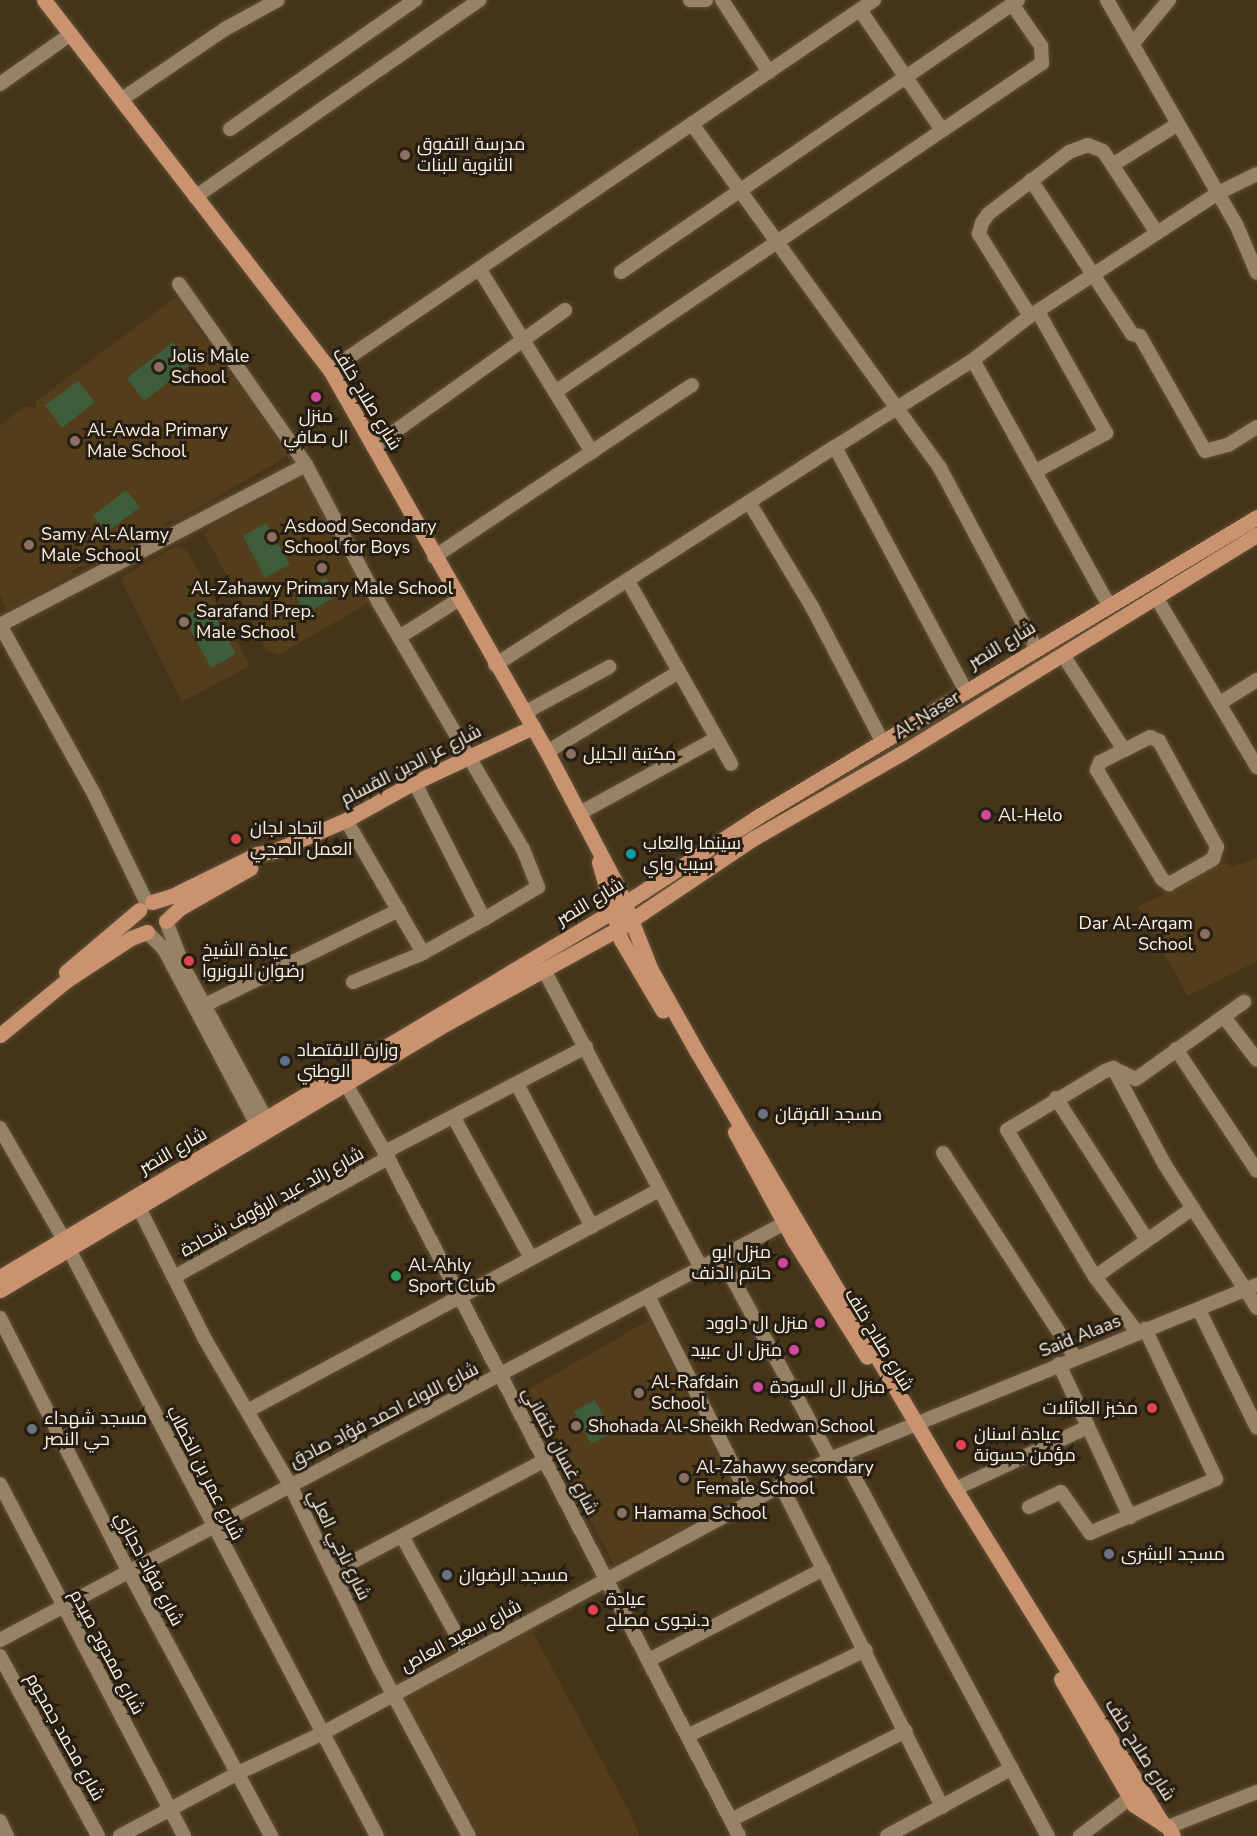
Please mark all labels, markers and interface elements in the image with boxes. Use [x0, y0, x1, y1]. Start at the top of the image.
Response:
place label: مدرسة التفوق الثانوية للبنات [417, 134, 525, 176]
marker: مدرسة التفوق الثانوية للبنات [398, 148, 412, 162]
street label: شارع صلاح خلف [328, 344, 406, 454]
place label: Jolis Male School [171, 346, 249, 388]
marker: Jolis Male School [152, 360, 166, 374]
marker: منزل ال صافي [309, 390, 323, 404]
place label: منزل ال صافي [284, 406, 348, 448]
place label: Al-Awda Primary Male School [87, 420, 228, 462]
marker: Al-Awda Primary Male School [68, 434, 82, 448]
place label: Asdood Secondary School for Boys [284, 516, 437, 558]
place label: Samy Al-Alamy Male School [41, 524, 169, 566]
marker: Asdood Secondary School for Boys [265, 530, 279, 544]
marker: Samy Al-Alamy Male School [22, 538, 36, 552]
marker: Al-Zahawy Primary Male School [315, 561, 329, 575]
place label: Al-Zahawy Primary Male School [191, 577, 453, 599]
place label: Sarafand Prep. Male School [196, 601, 315, 644]
marker: Sarafand Prep. Male School [177, 615, 191, 629]
street label: شارع النصر [964, 617, 1040, 673]
street label: Al-Naser [890, 686, 964, 744]
street label: شارع عز الدين القسام [337, 720, 485, 810]
place label: مكتبة الجليل [583, 743, 676, 765]
marker: مكتبة الجليل [564, 747, 578, 761]
place label: Al-Helo [998, 804, 1062, 826]
marker: Al-Helo [979, 808, 993, 822]
place label: اتحاد لجان العمل الصحي [250, 818, 353, 860]
marker: اتحاد لجان العمل الصحي [227, 830, 245, 848]
place label: سينما والعاب سيب واي [643, 833, 741, 876]
marker: سينما والعاب سيب واي [624, 847, 638, 861]
street label: شارع النصر [552, 874, 628, 930]
place label: Dar Al-Arqam School [1079, 913, 1193, 956]
marker: Dar Al-Arqam School [1198, 927, 1212, 941]
place label: عيادة الشيخ رضوان الاونروا [202, 940, 304, 982]
marker: عيادة الشيخ رضوان الاونروا [180, 952, 198, 970]
place label: وزارة الاقتصاد الوطني [297, 1040, 398, 1082]
marker: وزارة الاقتصاد الوطني [278, 1054, 292, 1068]
place label: مسجد الفرقان [775, 1103, 882, 1125]
marker: مسجد الفرقان [756, 1107, 770, 1121]
street label: شارع النصر [135, 1123, 211, 1179]
street label: شارع رائد عبد الرؤوف شحادة [176, 1142, 368, 1262]
place label: منزل ابو حاتم الدنف [691, 1242, 771, 1284]
place label: Al-Ahly Sport Club [408, 1255, 495, 1298]
marker: منزل ابو حاتم الدنف [776, 1256, 790, 1270]
marker: Al-Ahly Sport Club [389, 1269, 403, 1283]
street label: شارع صلاح خلف [840, 1285, 918, 1395]
street label: Said Alaas [1036, 1310, 1124, 1362]
place label: منزل ال داوود [706, 1312, 808, 1334]
marker: منزل ال داوود [813, 1316, 827, 1330]
place label: منزل ال عبيد [691, 1339, 782, 1361]
marker: منزل ال عبيد [787, 1343, 801, 1357]
street label: شارع اللواء احمد فؤاد صادق [286, 1358, 482, 1472]
place label: Al-Rafdain School [651, 1372, 739, 1414]
place label: منزل ال السودة [770, 1376, 885, 1398]
marker: منزل ال السودة [751, 1380, 765, 1394]
street label: شارع غسان كنفاني [517, 1383, 603, 1519]
marker: Al-Rafdain School [632, 1386, 646, 1400]
place label: مخبز العائلات [1043, 1397, 1138, 1419]
marker: مخبز العائلات [1143, 1399, 1161, 1417]
street label: شارع عمر بن الخطاب [162, 1402, 248, 1544]
place label: مسجد شهداء حي النصر [44, 1408, 147, 1450]
place label: Shohada Al-Sheikh Redwan School [588, 1415, 874, 1437]
marker: Shohada Al-Sheikh Redwan School [569, 1419, 583, 1433]
marker: مسجد شهداء حي النصر [25, 1422, 39, 1436]
place label: عيادة اسنان مؤمن حسونة [974, 1424, 1076, 1466]
marker: عيادة اسنان مؤمن حسونة [952, 1436, 970, 1454]
place label: Al-Zahawy secondary Female School [696, 1457, 874, 1500]
marker: Al-Zahawy secondary Female School [677, 1471, 691, 1485]
street label: شارع ناجي العلي [303, 1486, 375, 1604]
place label: Hamama School [634, 1502, 767, 1524]
marker: Hamama School [615, 1506, 629, 1520]
street label: شارع فؤاد حجازي [110, 1508, 188, 1630]
place label: مسجد البشرى [1121, 1543, 1225, 1565]
marker: مسجد البشرى [1102, 1547, 1116, 1561]
place label: مسجد الرضوان [459, 1564, 568, 1586]
marker: مسجد الرضوان [440, 1568, 454, 1582]
street label: شارع ممدوح صيدم [65, 1586, 149, 1718]
place label: عيادة د.نجوى مصلح [606, 1589, 709, 1632]
street label: شارع سعيد العاص [397, 1595, 525, 1677]
marker: عيادة د.نجوى مصلح [584, 1601, 602, 1619]
street label: شارع محمد جمجوم [21, 1669, 109, 1805]
street label: شارع صلاح خلف [1100, 1695, 1180, 1805]

